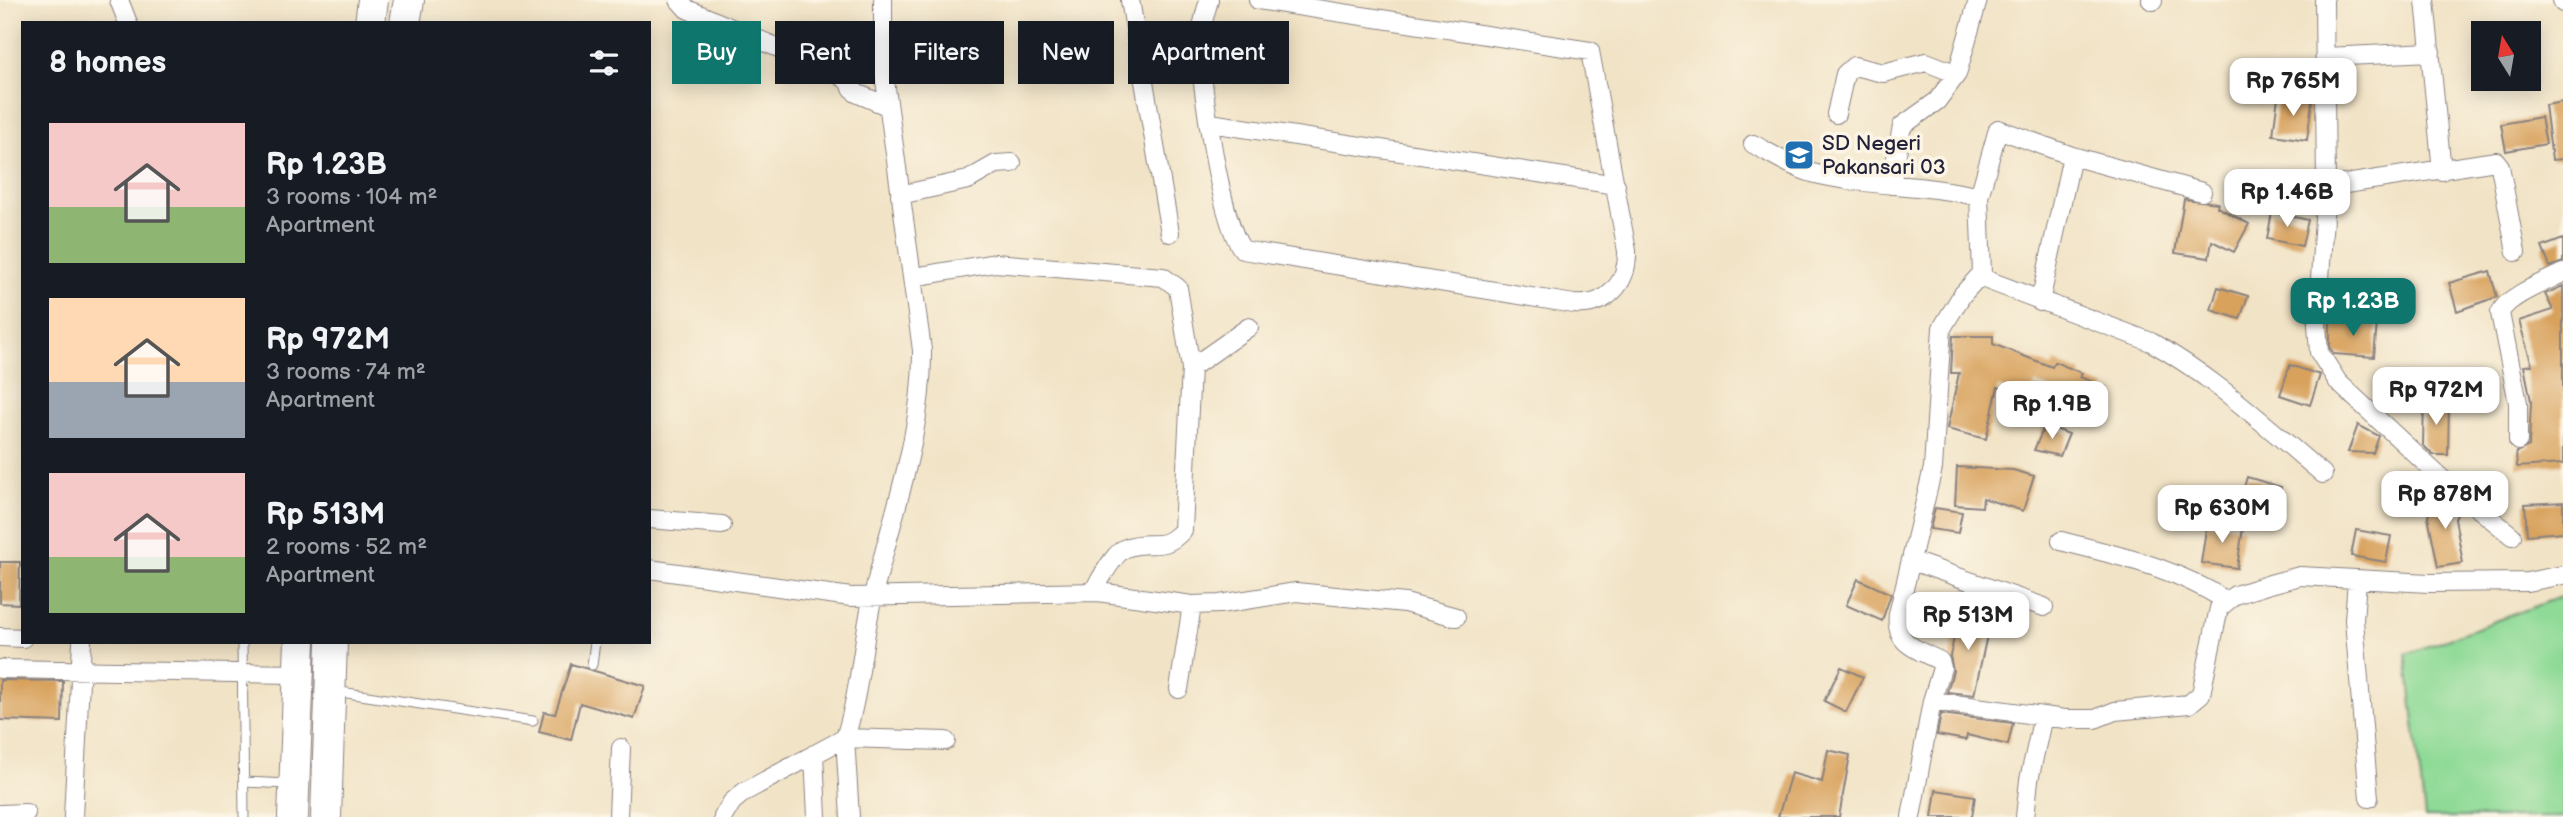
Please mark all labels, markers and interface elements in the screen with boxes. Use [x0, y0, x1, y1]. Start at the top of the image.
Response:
chip: Buy [672, 21, 761, 84]
chip: Rent [775, 21, 875, 84]
chip: Filters [889, 21, 1004, 84]
chip: New [1018, 21, 1114, 84]
chip: Apartment [1128, 21, 1289, 84]
north arrow [2471, 21, 2541, 91]
map controls [2471, 21, 2541, 91]
icon: filters [585, 44, 623, 82]
text: 8 homes [49, 45, 166, 81]
pin: Rp 765M [2228, 58, 2358, 118]
text: Rp 765M [2246, 67, 2340, 95]
place label: SD Negeri Pakansari 03 [1822, 131, 1946, 180]
school or university icon: SD Negeri Pakansari 03 [1782, 138, 1816, 172]
text: Rp 1.23B [266, 147, 387, 183]
icon: home [105, 151, 189, 235]
pin: Rp 1.46B [2215, 170, 2359, 229]
text: Rp 1.46B [2240, 178, 2334, 206]
text: 3 rooms · 104 m² [266, 183, 437, 211]
text: Apartment [266, 211, 375, 239]
pin: Rp 1.23B [2281, 278, 2425, 338]
text: Rp 1.23B [2307, 287, 2399, 315]
text: Rp 972M [266, 322, 390, 358]
icon: home [105, 326, 189, 410]
text: 3 rooms · 74 m² [266, 358, 426, 386]
pin: Rp 972M [2371, 368, 2501, 427]
text: Rp 972M [2389, 376, 2483, 404]
pin: Rp 1.9B [1987, 382, 2117, 441]
text: Apartment [266, 386, 375, 414]
text: Rp 1.9B [2012, 390, 2092, 418]
pin: Rp 878M [2380, 472, 2510, 531]
text: Rp 878M [2397, 480, 2493, 508]
pin: Rp 630M [2157, 486, 2287, 545]
text: Rp 630M [2174, 494, 2270, 522]
text: Rp 513M [266, 497, 385, 533]
icon: home [105, 501, 189, 585]
text: 2 rooms · 52 m² [266, 533, 427, 561]
text: Apartment [266, 561, 375, 589]
pin: Rp 513M [1903, 592, 2033, 652]
text: Rp 513M [1922, 601, 2014, 629]

